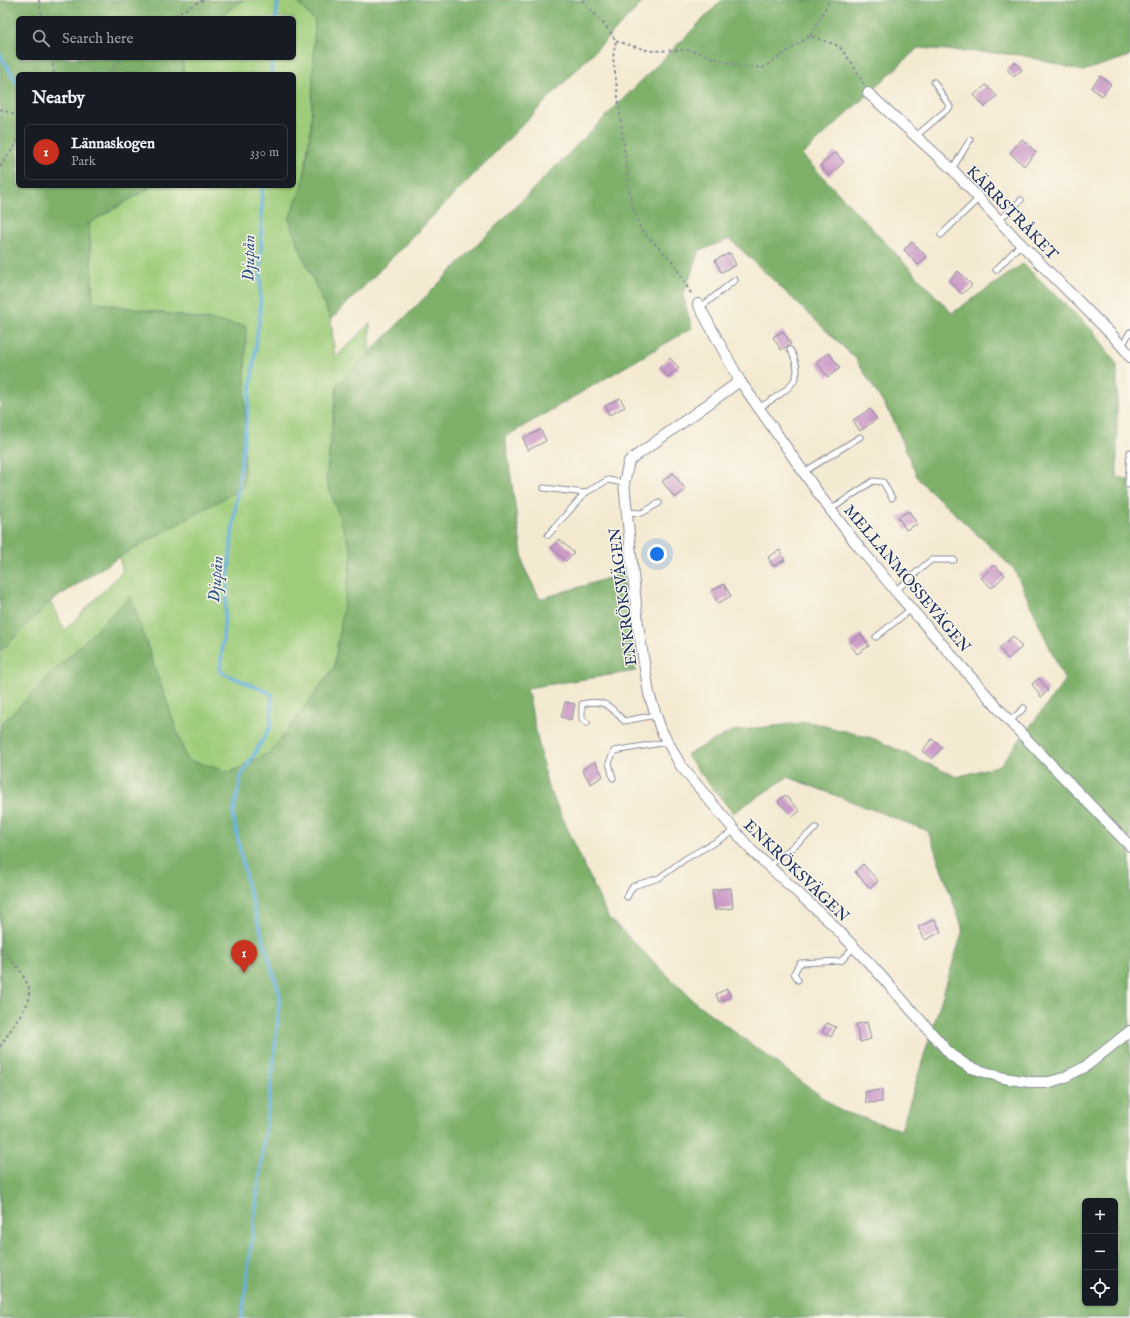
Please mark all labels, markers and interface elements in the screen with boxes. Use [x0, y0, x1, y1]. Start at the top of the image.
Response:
search box [16, 16, 296, 60]
icon: search [30, 27, 52, 49]
text: Search here [62, 29, 133, 48]
text: Nearby [32, 88, 85, 109]
text: Lännaskogen [71, 134, 155, 153]
text: 1 [44, 144, 48, 161]
text: 330 m [250, 144, 279, 161]
text: Park [71, 153, 96, 170]
street label: KÄRRSTRÅKET [961, 161, 1063, 265]
water label: Djupån [239, 235, 260, 282]
street label: MELLANMOSSEVÄGEN [839, 501, 975, 657]
street label: ENKRÖKSVÄGEN [605, 526, 642, 667]
your location [647, 544, 667, 564]
water label: Djupån [204, 555, 229, 603]
street label: ENKRÖKSVÄGEN [739, 815, 853, 927]
pin: 1 [231, 940, 257, 973]
map controls [1082, 1198, 1118, 1306]
button: + [1082, 1198, 1118, 1234]
button: − [1082, 1234, 1118, 1270]
button: locate [1082, 1270, 1118, 1306]

